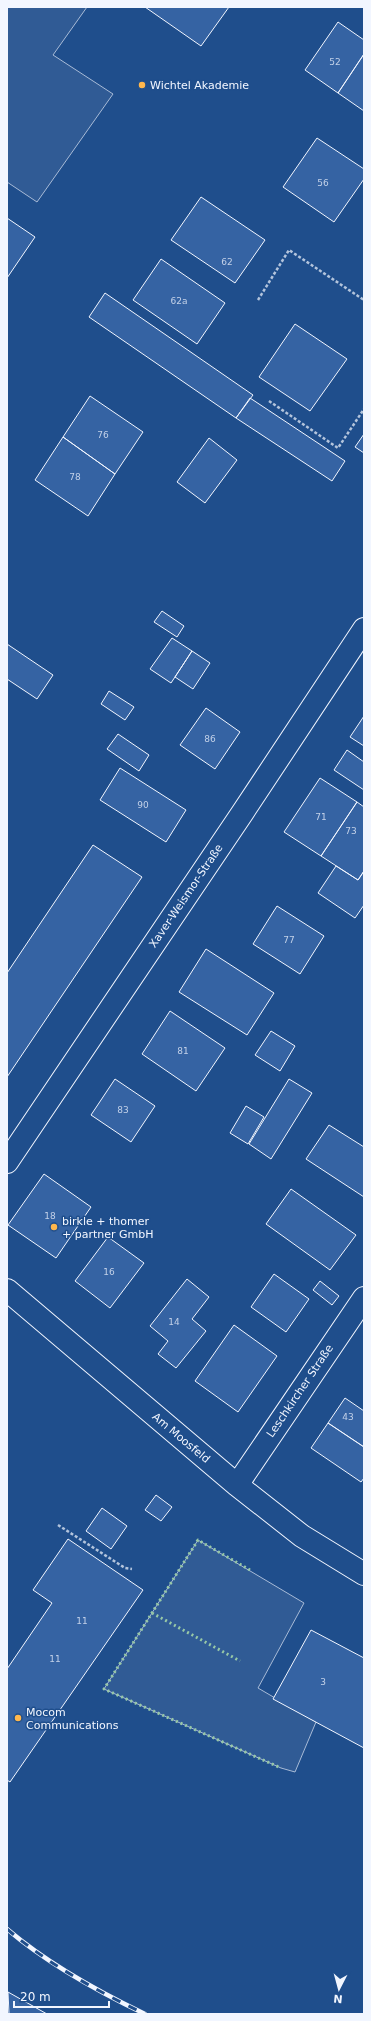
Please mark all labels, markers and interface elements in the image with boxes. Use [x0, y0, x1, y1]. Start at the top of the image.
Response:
house number: 52 [329, 57, 341, 67]
place label: Wichtel Akademie [150, 79, 249, 92]
marker: Wichtel Akademie [137, 80, 147, 90]
house number: 56 [317, 178, 329, 188]
house number: 62 [221, 257, 233, 267]
house number: 62a [171, 296, 187, 306]
house number: 76 [97, 430, 109, 440]
house number: 78 [69, 472, 81, 482]
house number: 86 [204, 734, 216, 744]
house number: 90 [137, 800, 149, 810]
house number: 71 [315, 812, 327, 822]
house number: 73 [345, 826, 357, 836]
street label: Xaver-Weismor-Straße [146, 842, 226, 950]
house number: 77 [283, 935, 295, 945]
house number: 81 [177, 1046, 189, 1056]
house number: 83 [117, 1105, 129, 1115]
house number: 18 [44, 1211, 56, 1221]
place label: birkle + thomer + partner GmbH [62, 1215, 154, 1241]
marker: birkle + thomer + partner GmbH [49, 1222, 59, 1232]
house number: 16 [103, 1267, 115, 1277]
house number: 14 [168, 1317, 180, 1327]
street label: Leschkircher Straße [264, 1342, 336, 1440]
street label: Am Moosfeld [150, 1410, 212, 1466]
house number: 43 [342, 1412, 354, 1422]
house number: 11 [76, 1616, 88, 1626]
house number: 11 [49, 1654, 61, 1664]
house number: 3 [320, 1677, 326, 1687]
place label: Mocom Communications [26, 1706, 119, 1732]
marker: Mocom Communications [13, 1713, 23, 1723]
north arrow [319, 1969, 359, 2009]
scale bar [14, 1983, 109, 2009]
text: 20 m [20, 1990, 51, 2004]
text: N [333, 1992, 343, 2005]

